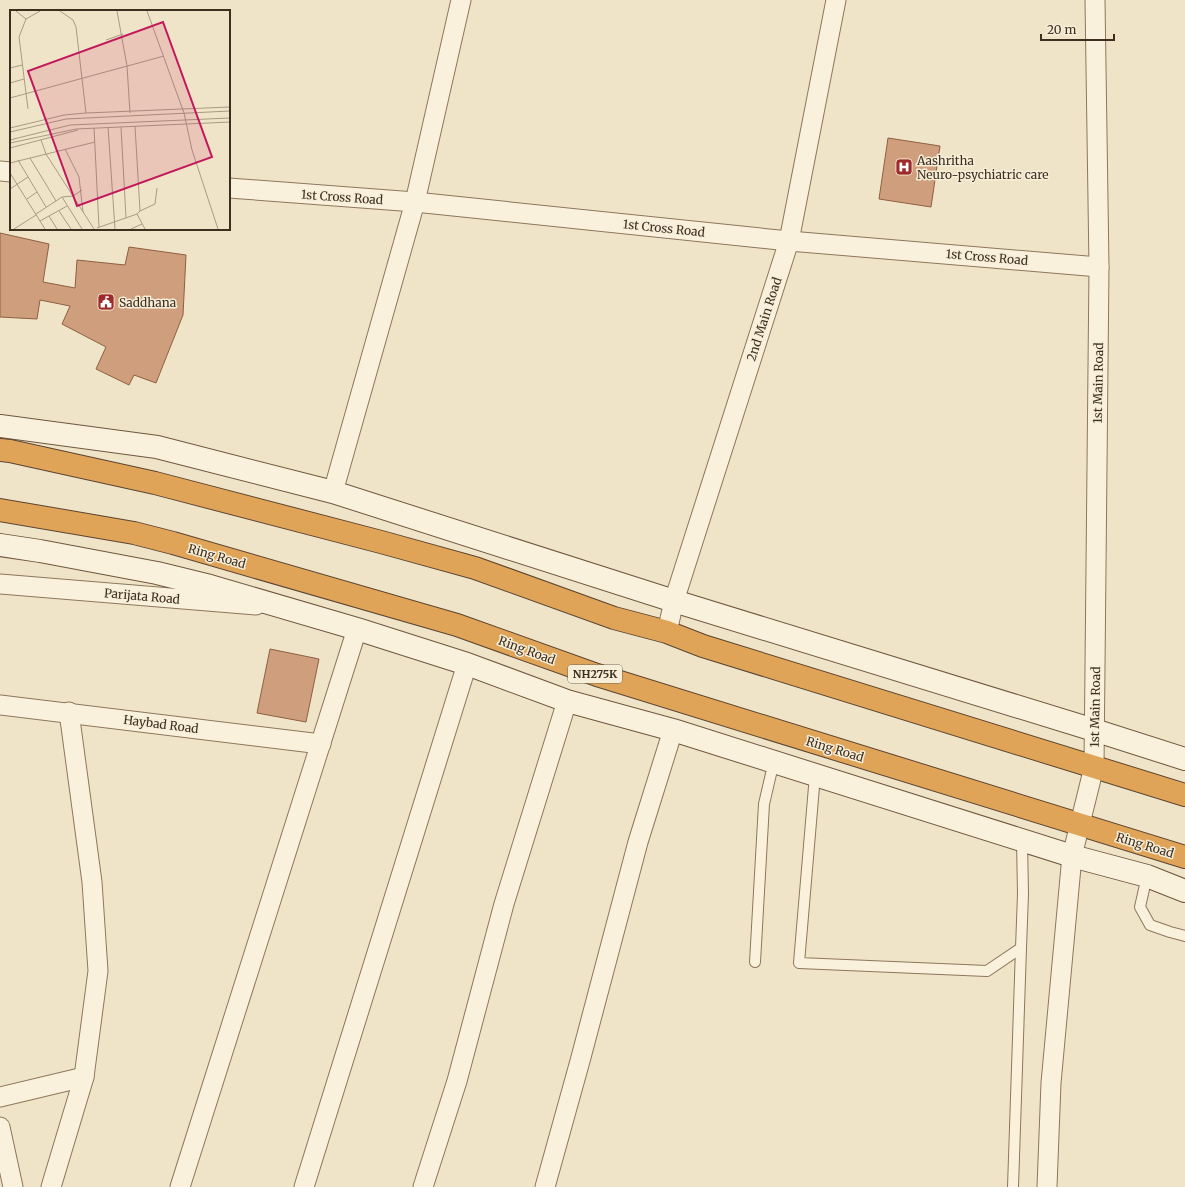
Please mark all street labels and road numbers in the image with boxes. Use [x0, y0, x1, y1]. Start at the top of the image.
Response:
street label: 1st Cross Road [300, 187, 384, 207]
street label: 1st Cross Road [622, 216, 706, 240]
street label: 1st Cross Road [945, 246, 1029, 268]
street label: 2nd Main Road [743, 275, 785, 363]
street label: 1st Main Road [1090, 342, 1106, 424]
street label: Ring Road [186, 541, 248, 571]
street label: Parijata Road [103, 585, 181, 607]
street label: Ring Road [497, 633, 557, 667]
road number: NH275K [568, 665, 622, 683]
street label: 1st Main Road [1087, 666, 1103, 748]
street label: Haybad Road [123, 712, 199, 736]
street label: Ring Road [804, 733, 866, 765]
street label: Ring Road [1114, 829, 1176, 861]

